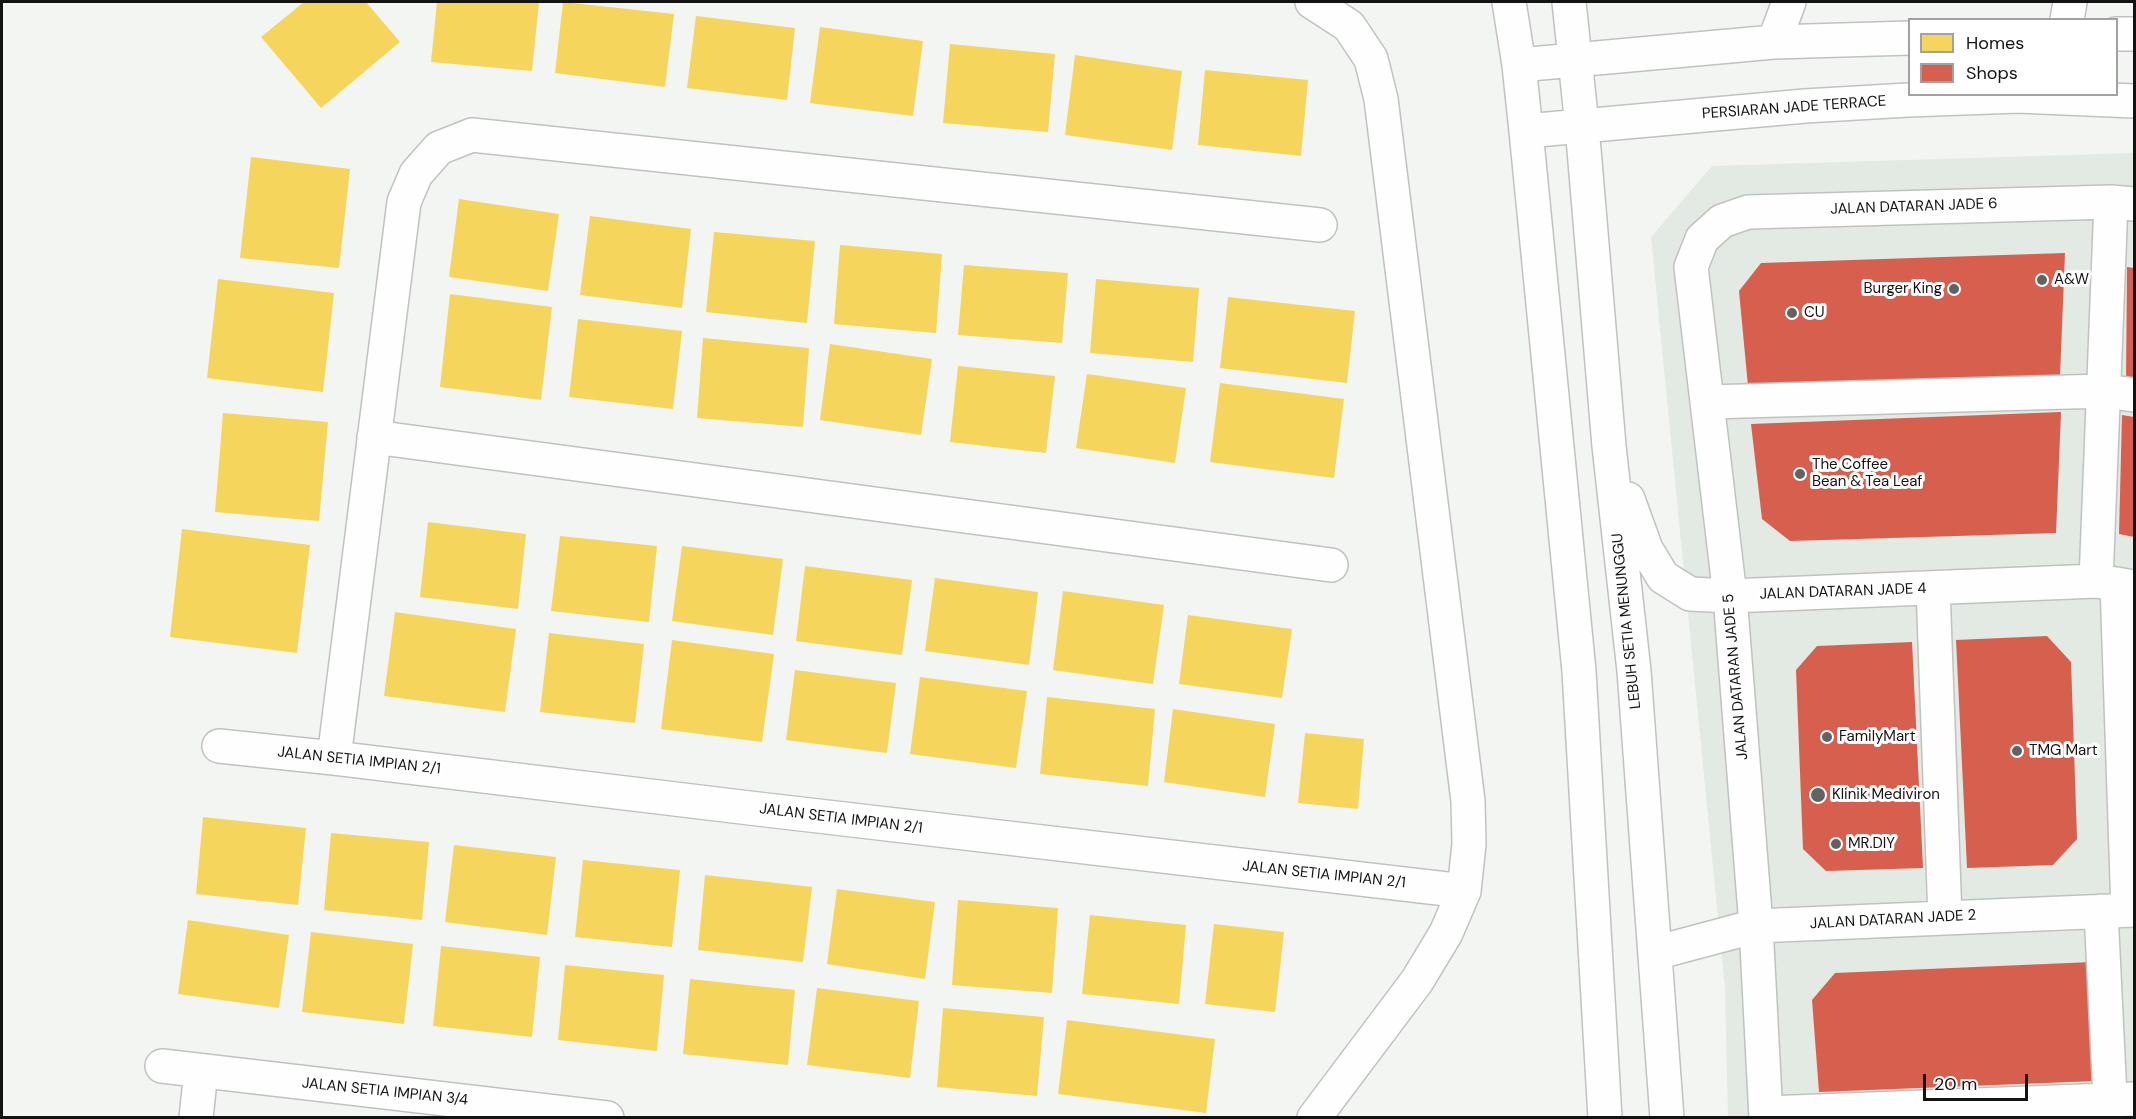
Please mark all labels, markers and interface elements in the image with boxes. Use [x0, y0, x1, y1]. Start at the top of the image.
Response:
legend [1908, 18, 2118, 96]
text: Homes [1966, 31, 2024, 55]
text: Shops [1966, 61, 2018, 85]
street label: PERSIARAN JADE TERRACE [1701, 93, 1887, 123]
street label: JALAN DATARAN JADE 6 [1830, 195, 1998, 219]
place label: A&W [2054, 271, 2089, 289]
marker: A&W [2035, 273, 2049, 287]
place label: Burger King [1864, 280, 1942, 298]
marker: Burger King [1947, 282, 1961, 296]
place label: CU [1804, 304, 1825, 322]
marker: CU [1785, 306, 1799, 320]
place label: The Coffee Bean & Tea Leaf [1812, 456, 1922, 491]
marker: The Coffee Bean & Tea Leaf [1793, 467, 1807, 481]
street label: LEBUH SETIA MENUNGGU [1609, 532, 1645, 710]
street label: JALAN DATARAN JADE 4 [1759, 580, 1927, 604]
street label: JALAN DATARAN JADE 5 [1720, 593, 1752, 761]
place label: FamilyMart [1839, 728, 1916, 746]
marker: FamilyMart [1820, 730, 1834, 744]
place label: TMG Mart [2029, 742, 2098, 760]
street label: JALAN SETIA IMPIAN 2/1 [276, 743, 442, 779]
marker: TMG Mart [2010, 744, 2024, 758]
marker: Klinik Mediviron [1809, 786, 1827, 804]
place label: Klinik Mediviron [1832, 786, 1940, 804]
street label: JALAN SETIA IMPIAN 2/1 [758, 800, 924, 838]
place label: MR.DIY [1848, 835, 1895, 853]
marker: MR.DIY [1829, 837, 1843, 851]
street label: JALAN SETIA IMPIAN 2/1 [1241, 857, 1407, 893]
street label: JALAN DATARAN JADE 2 [1809, 907, 1977, 933]
scale bar [1926, 1062, 2031, 1100]
text: 20 m [1934, 1072, 1977, 1096]
street label: JALAN SETIA IMPIAN 3/4 [301, 1074, 469, 1110]

